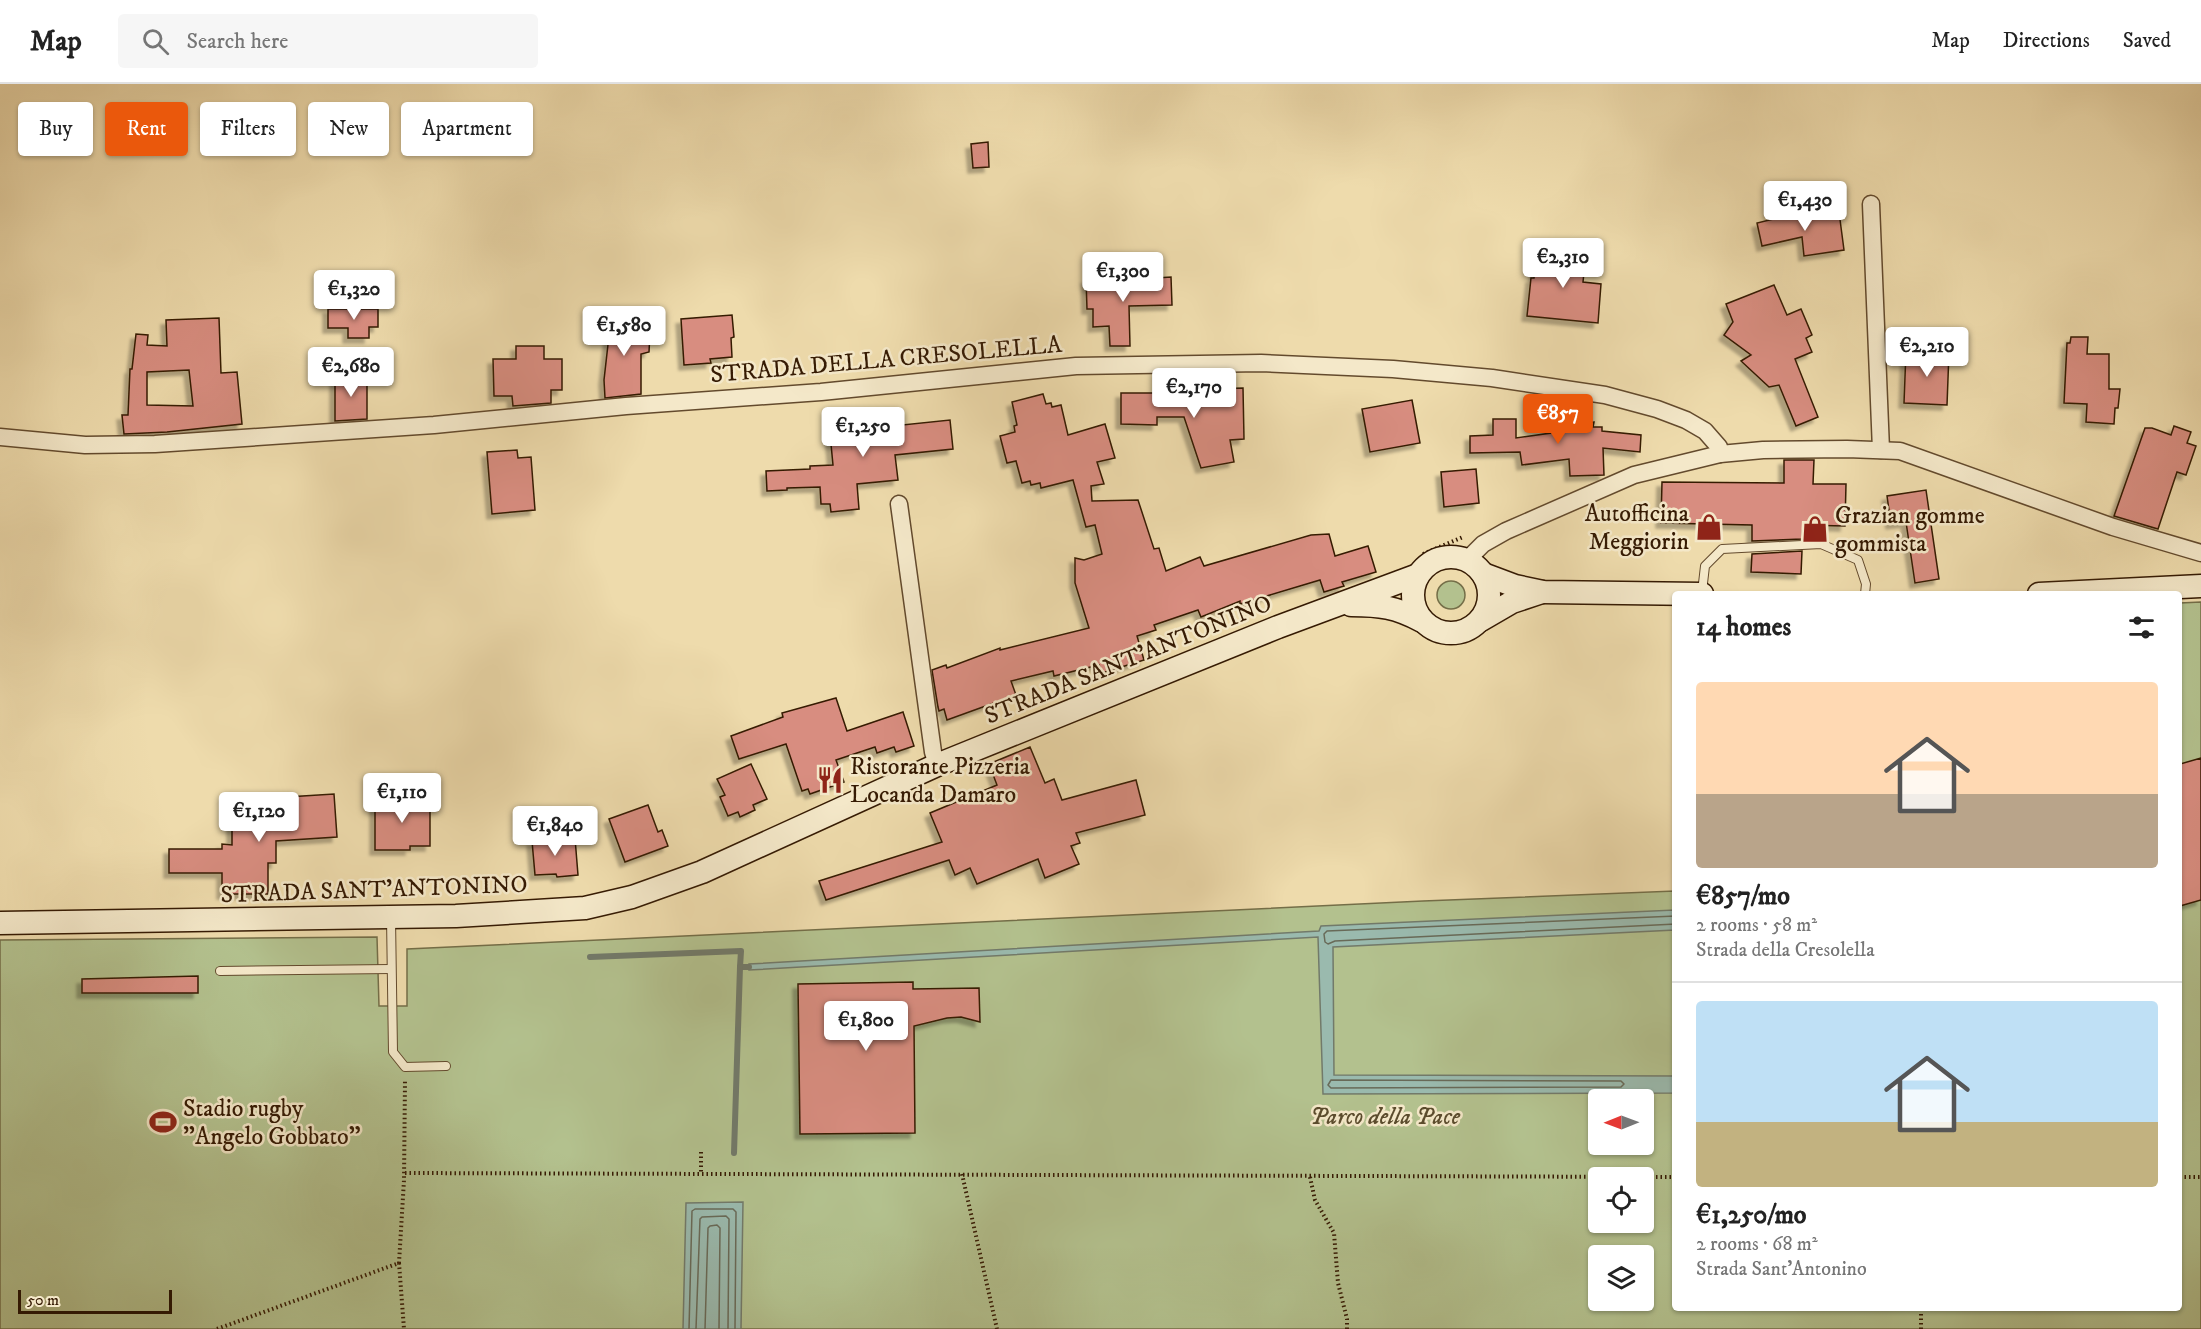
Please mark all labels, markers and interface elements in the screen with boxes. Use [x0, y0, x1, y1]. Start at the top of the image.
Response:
search box [118, 14, 538, 68]
text: Map [30, 24, 82, 59]
icon: search [139, 25, 172, 58]
text: Search here [187, 28, 288, 55]
text: Map [1931, 28, 1970, 54]
text: Directions [2003, 28, 2090, 54]
text: Saved [2123, 28, 2171, 54]
chip: Buy [18, 102, 93, 156]
chip: Rent [105, 102, 188, 156]
chip: Filters [200, 102, 296, 156]
chip: New [308, 102, 389, 156]
chip: Apartment [401, 102, 533, 156]
pin: €1,430 [1756, 181, 1854, 232]
text: €1,430 [1778, 188, 1832, 213]
pin: €2,310 [1514, 238, 1612, 289]
text: €2,310 [1537, 245, 1589, 270]
pin: €1,300 [1074, 252, 1172, 303]
text: €1,300 [1096, 259, 1150, 284]
pin: €1,320 [305, 270, 403, 321]
text: €1,320 [328, 277, 380, 302]
pin: €1,580 [575, 306, 673, 357]
text: €1,580 [597, 313, 651, 338]
pin: €2,210 [1878, 327, 1976, 378]
street label: STRADA DELLA CRESOLELLA [709, 330, 1064, 390]
text: €2,210 [1899, 334, 1955, 359]
pin: €2,680 [302, 347, 400, 398]
text: €2,680 [322, 354, 380, 379]
pin: €2,170 [1145, 368, 1243, 419]
text: €2,170 [1166, 375, 1222, 400]
pin: €857 [1522, 394, 1594, 445]
text: €857 [1537, 401, 1579, 426]
pin: €1,250 [814, 407, 912, 458]
text: €1,250 [836, 414, 890, 439]
place label: Autofficina Meggiorin [1585, 499, 1690, 557]
place label: Grazian gomme gommista [1835, 501, 1985, 559]
shop icon: Autofficina Meggiorin [1694, 512, 1724, 542]
shop icon: Grazian gomme gommista [1800, 514, 1830, 544]
street label: STRADA SANT'ANTONINO [980, 589, 1276, 731]
text: 14 homes [1696, 611, 1791, 644]
icon: filters [2125, 611, 2158, 644]
icon: home [1873, 721, 1981, 829]
place label: Ristorante Pizzeria Locanda Damaro [850, 752, 1031, 810]
restaurant icon: Ristorante Pizzeria Locanda Damaro [815, 765, 845, 795]
pin: €1,110 [353, 773, 451, 824]
text: €1,110 [377, 780, 427, 805]
pin: €1,120 [210, 792, 308, 843]
text: €1,120 [233, 799, 285, 824]
pin: €1,840 [506, 806, 604, 857]
text: €1,840 [527, 813, 583, 838]
street label: STRADA SANT'ANTONINO [220, 870, 528, 910]
text: €857/mo [1696, 880, 1790, 913]
text: 2 rooms · 58 m² [1696, 913, 1817, 938]
text: Strada della Cresolella [1696, 938, 1875, 963]
pin: €1,800 [817, 1001, 915, 1052]
text: €1,800 [838, 1008, 894, 1033]
icon: home [1873, 1040, 1981, 1148]
north arrow [1588, 1089, 1654, 1155]
map controls [1588, 1089, 1654, 1311]
place label: Stadio rugby "Angelo Gobbato" [183, 1094, 361, 1152]
park label: Parco della Pace [1310, 1102, 1461, 1132]
sports icon: Stadio rugby "Angelo Gobbato" [148, 1107, 178, 1137]
button: locate [1588, 1167, 1654, 1233]
text: €1,250/mo [1696, 1199, 1807, 1232]
text: 2 rooms · 68 m² [1696, 1232, 1818, 1257]
button: layers [1588, 1245, 1654, 1311]
text: Strada Sant'Antonino [1696, 1257, 1867, 1282]
scale bar [18, 1287, 172, 1314]
text: 50 m [27, 1290, 59, 1310]

